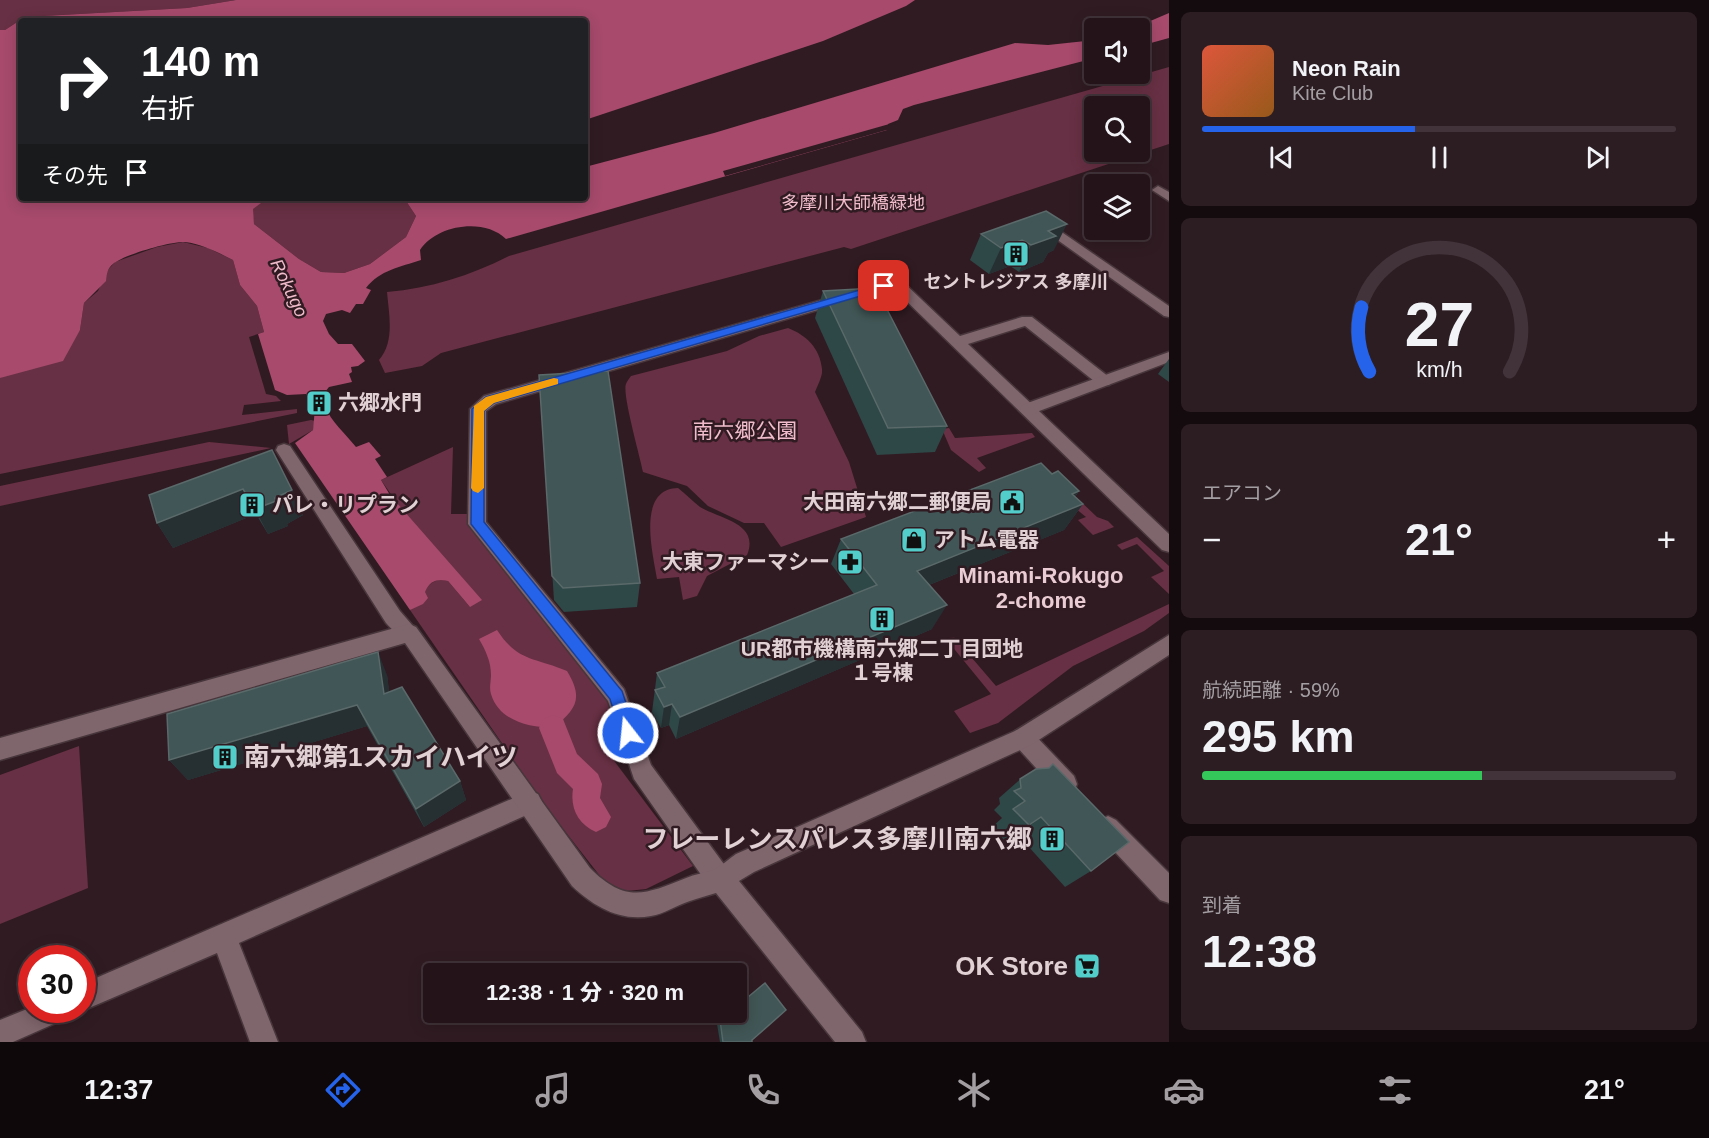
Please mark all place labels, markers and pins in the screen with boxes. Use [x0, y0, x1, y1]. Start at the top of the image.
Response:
building icon: セントレジアス 多摩川 [1001, 239, 1031, 269]
pin [858, 260, 909, 311]
place label: セントレジアス 多摩川 [924, 272, 1109, 292]
building icon: 六郷水門 [304, 388, 334, 418]
place label: 六郷水門 [338, 391, 422, 414]
public building icon: 大田南六郷二郵便局 [997, 487, 1027, 517]
building icon: パレ・リプラン [237, 490, 267, 520]
place label: 大田南六郷二郵便局 [803, 490, 992, 513]
place label: パレ・リプラン [272, 493, 419, 516]
shop icon: アトム電器 [899, 525, 929, 555]
place label: アトム電器 [934, 528, 1039, 551]
pharmacy icon: 大東ファーマシー [835, 547, 865, 577]
place label: 大東ファーマシー [662, 550, 830, 573]
building icon: UR都市機構南六郷二丁目団地 １号棟 [867, 604, 897, 634]
place label: UR都市機構南六郷二丁目団地 １号棟 [741, 637, 1023, 684]
building icon: 南六郷第1スカイハイツ [210, 742, 240, 772]
place label: 南六郷第1スカイハイツ [244, 742, 517, 772]
place label: フレーレンスパレス多摩川南六郷 [643, 824, 1032, 854]
building icon: フレーレンスパレス多摩川南六郷 [1037, 824, 1067, 854]
place label: OK Store [955, 951, 1068, 981]
supermarket icon: OK Store [1072, 951, 1102, 981]

